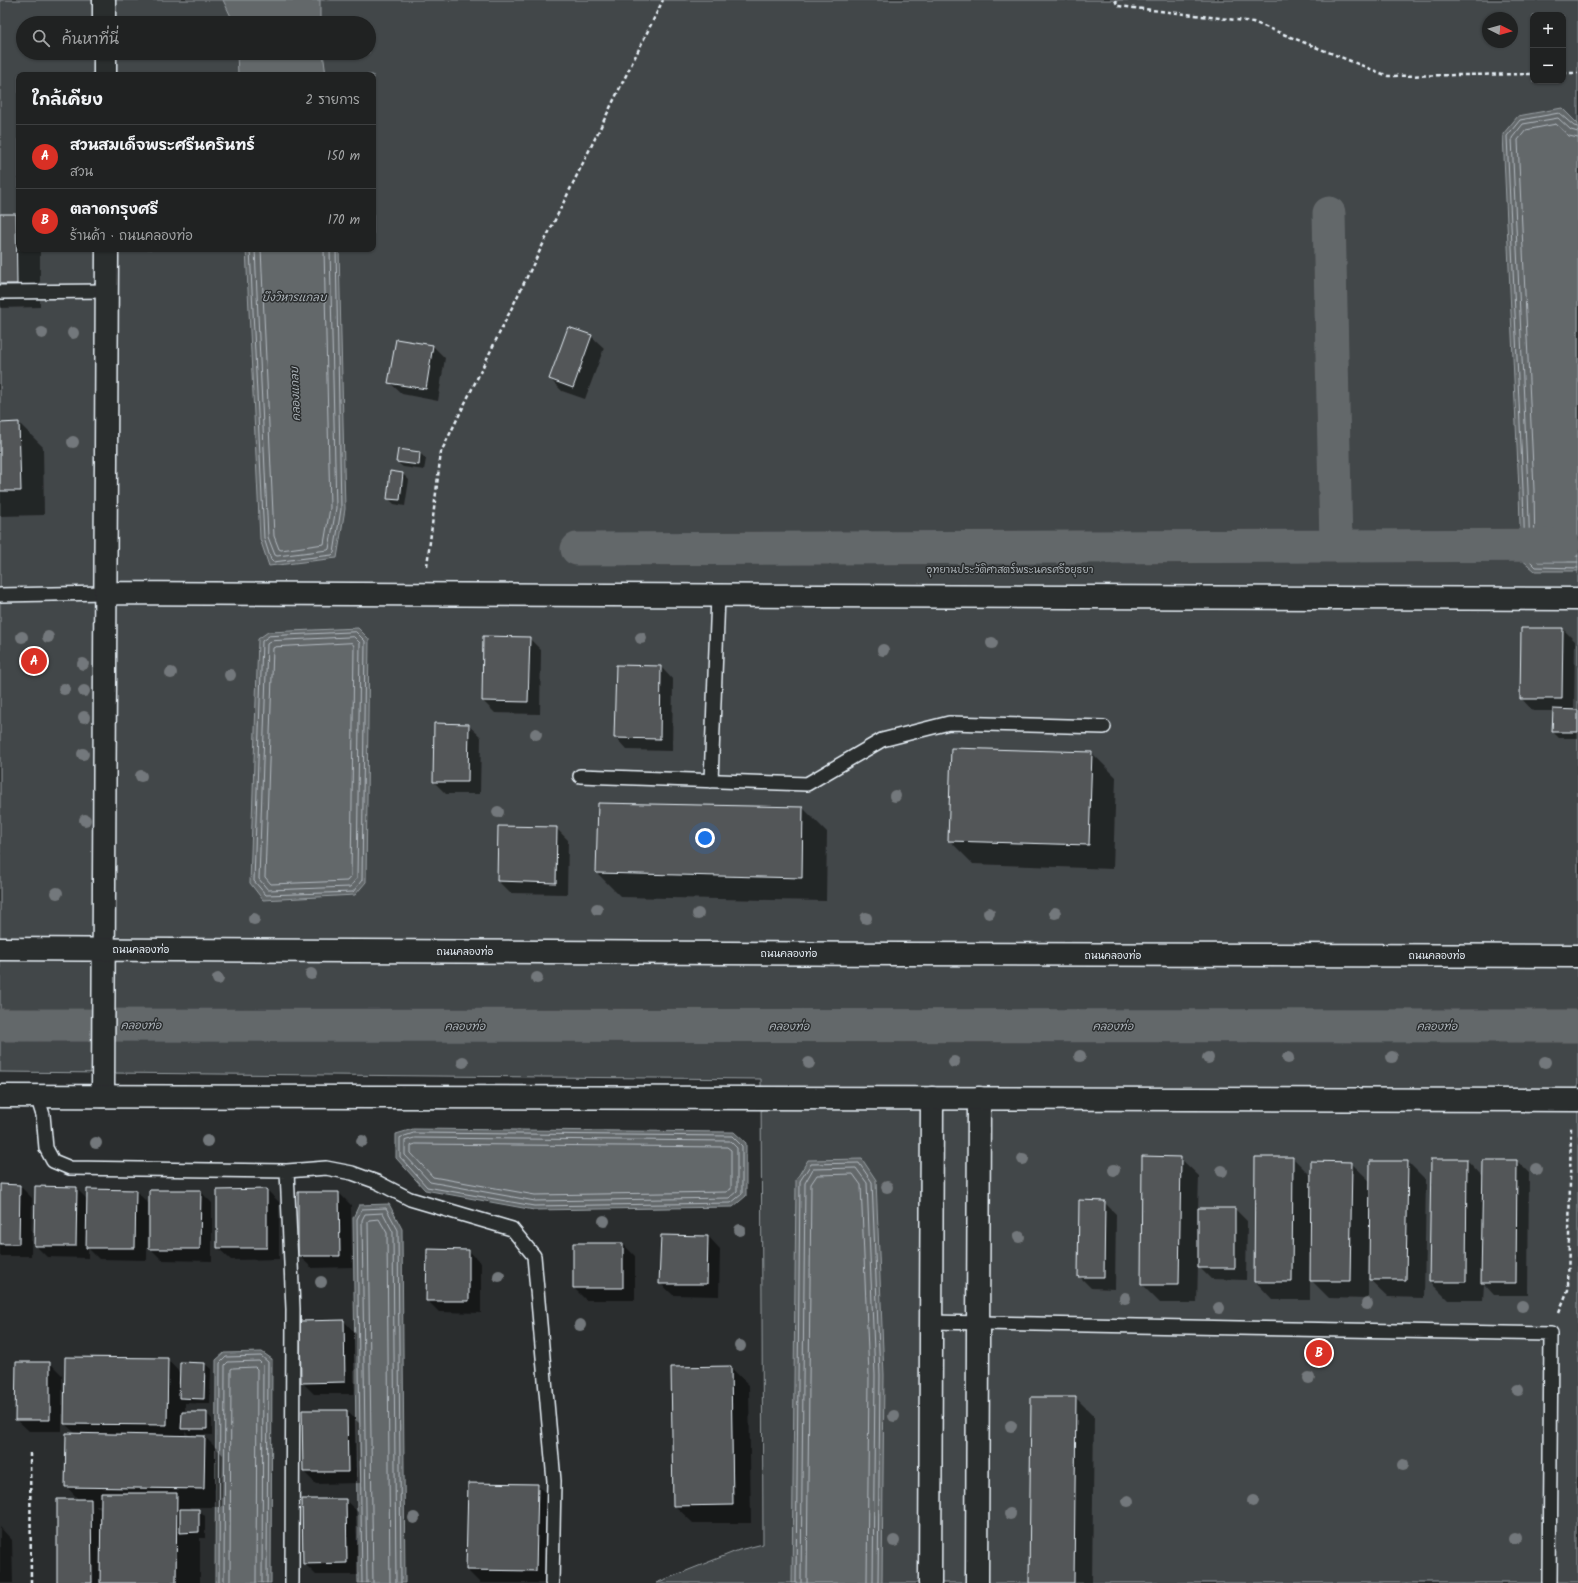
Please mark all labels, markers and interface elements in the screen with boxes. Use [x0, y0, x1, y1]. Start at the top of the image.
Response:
north arrow [1482, 12, 1518, 48]
map controls [1530, 12, 1566, 84]
button: + [1530, 12, 1566, 48]
search box [16, 16, 376, 60]
icon: search [30, 27, 52, 49]
text: ค้นหาที่นี่ [62, 28, 119, 52]
button: − [1530, 48, 1566, 84]
text: ใกล้เคียง [32, 87, 103, 114]
text: 2 รายการ [306, 90, 360, 111]
text: สวนสมเด็จพระศรีนครินทร์ [70, 134, 255, 158]
text: A [41, 146, 49, 167]
text: 150 m [327, 146, 360, 167]
text: สวน [70, 162, 93, 183]
text: ตลาดกรุงศรี [70, 198, 158, 222]
text: B [41, 210, 49, 231]
text: 170 m [328, 210, 360, 231]
text: ร้านค้า · ถนนคลองท่อ [70, 226, 193, 247]
water label: บึงวิหารแกลบ [262, 289, 328, 307]
water label: คลองแกลบ [286, 365, 306, 421]
park label: อุทยานประวัติศาสตร์พระนครศรีอยุธยา [927, 562, 1093, 578]
pin: A [21, 646, 47, 676]
your location [695, 828, 715, 848]
street label: ถนนคลองท่อ [113, 942, 170, 958]
street label: ถนนคลองท่อ [437, 944, 494, 960]
street label: ถนนคลองท่อ [761, 946, 818, 962]
street label: ถนนคลองท่อ [1085, 948, 1142, 964]
street label: ถนนคลองท่อ [1409, 948, 1466, 964]
water label: คลองท่อ [121, 1017, 162, 1035]
water label: คลองท่อ [445, 1018, 486, 1036]
water label: คลองท่อ [769, 1018, 810, 1036]
water label: คลองท่อ [1093, 1018, 1134, 1036]
water label: คลองท่อ [1417, 1018, 1458, 1036]
pin: B [1306, 1338, 1332, 1368]

